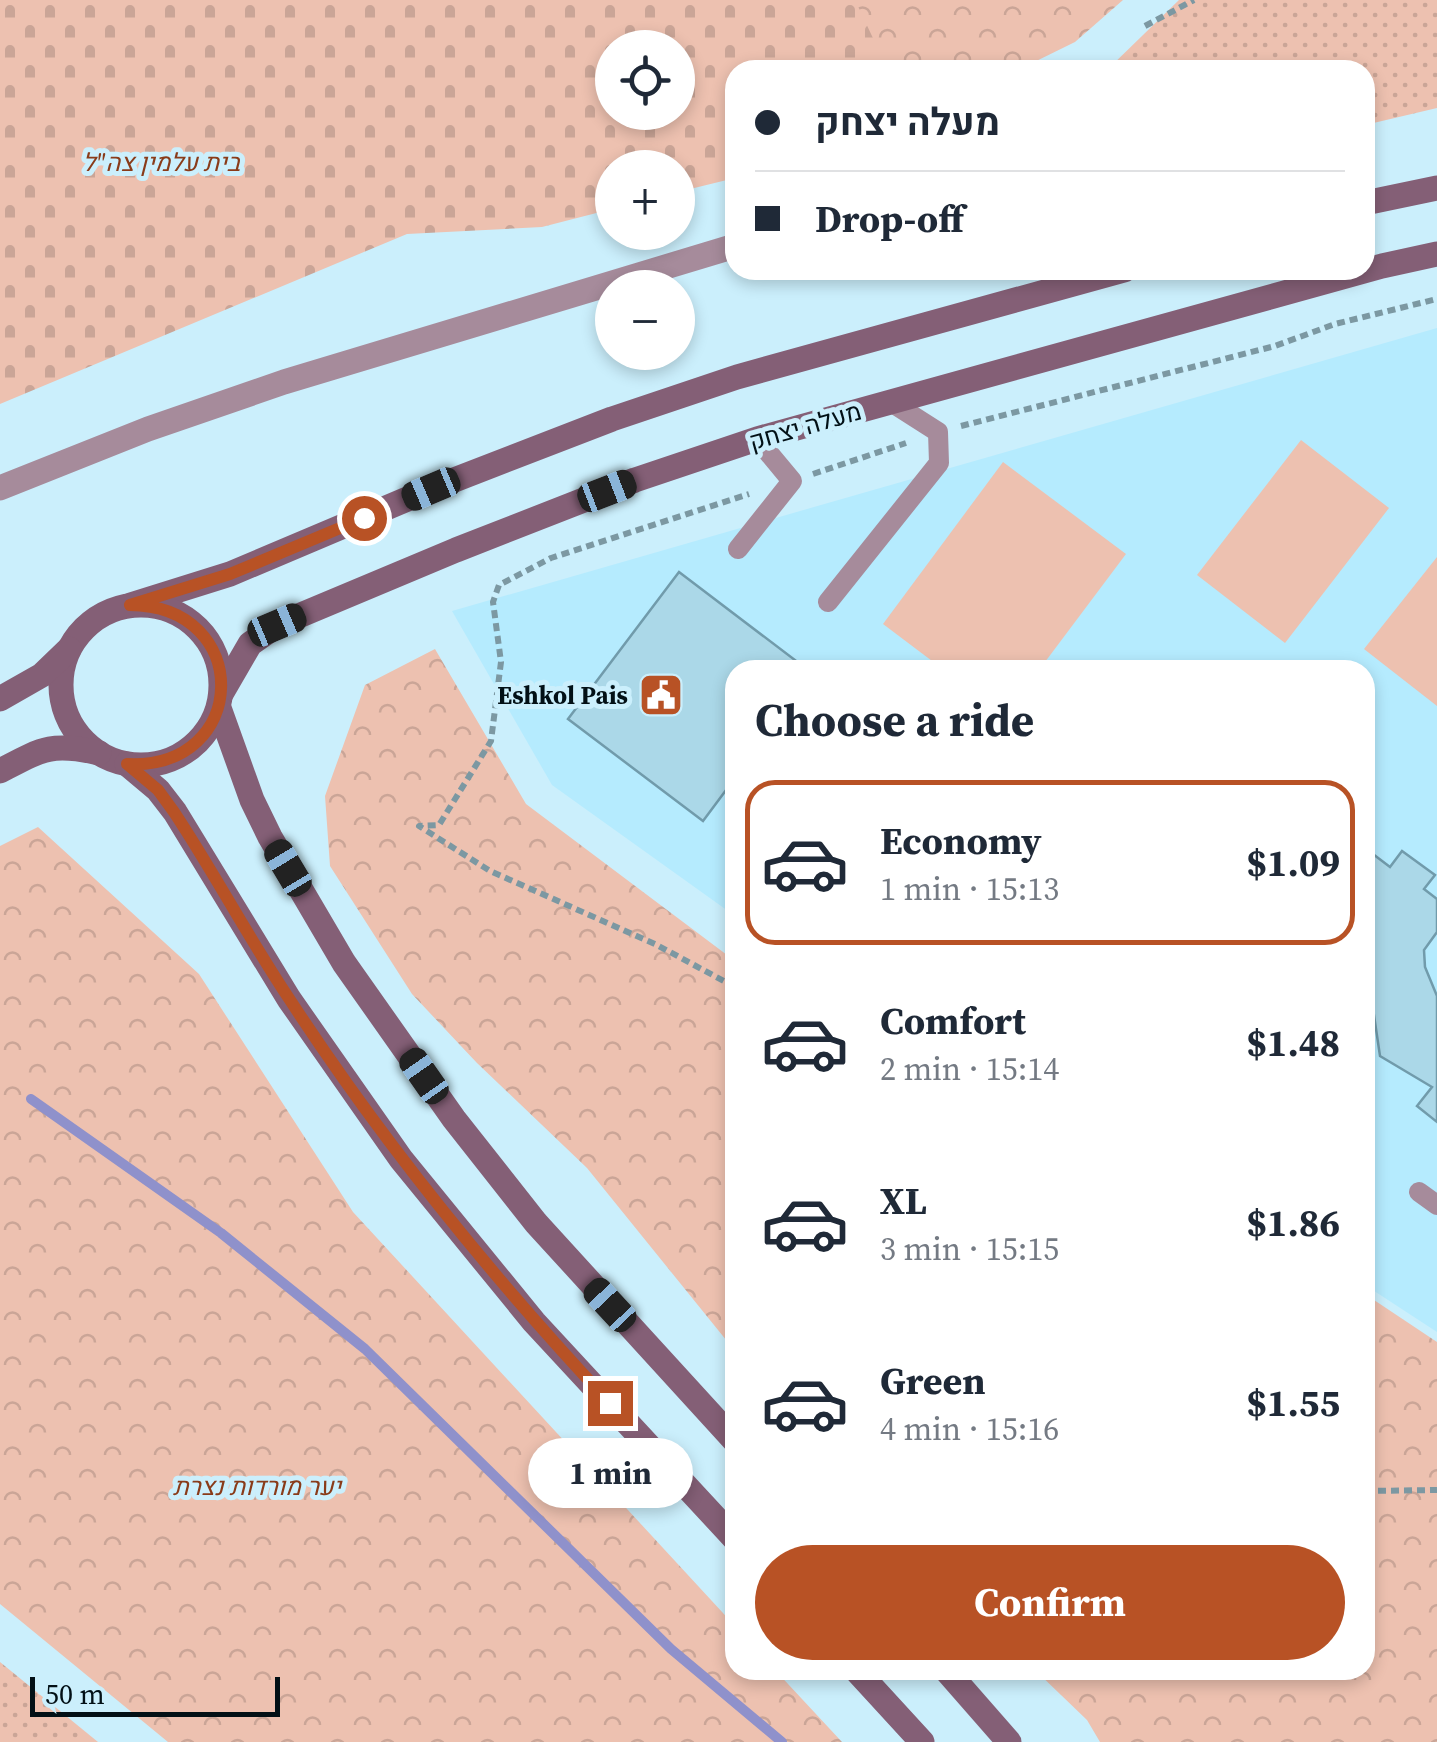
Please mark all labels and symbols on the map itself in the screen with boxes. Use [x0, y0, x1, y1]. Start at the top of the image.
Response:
park label: בית עלמין צה"ל [82, 145, 241, 179]
street label: מעלה יצחק [745, 394, 865, 458]
car [398, 463, 464, 515]
car [574, 466, 640, 516]
route start [342, 496, 387, 541]
car [244, 599, 310, 651]
public building icon: Eshkol Pais [638, 672, 684, 718]
place label: Eshkol Pais [497, 678, 628, 712]
car [260, 835, 316, 901]
car [395, 1043, 453, 1109]
car [579, 1273, 641, 1337]
route end [588, 1381, 633, 1426]
callout: 1 min [528, 1438, 692, 1508]
park label: יער מורדות נצרת [173, 1469, 343, 1503]
scale bar [30, 1672, 280, 1716]

